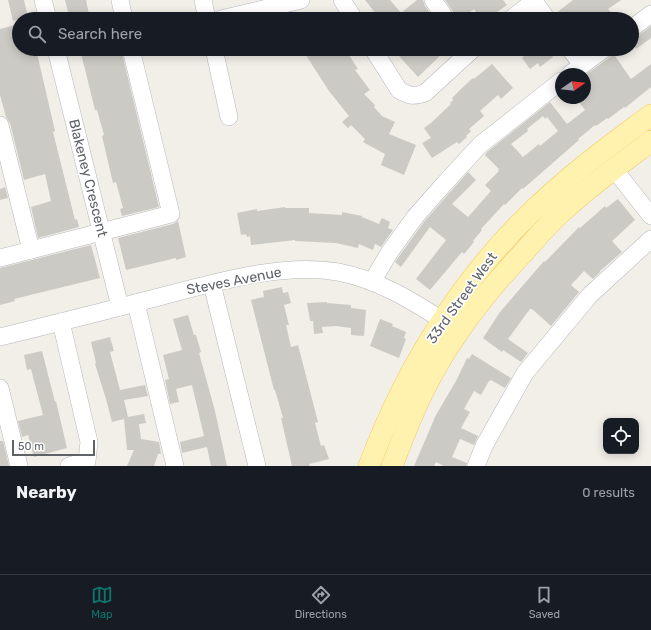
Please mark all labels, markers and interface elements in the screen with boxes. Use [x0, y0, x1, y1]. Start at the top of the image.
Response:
search box [12, 12, 639, 56]
icon: search [26, 23, 48, 45]
text: Search here [58, 25, 142, 43]
north arrow [555, 68, 591, 104]
street label: Blakeney Crescent [65, 117, 111, 239]
street label: 33rd Street West [423, 249, 501, 347]
street label: Steves Avenue [185, 263, 283, 299]
map controls [603, 418, 639, 454]
button: locate [603, 418, 639, 454]
scale bar [12, 438, 95, 457]
text: 50 m [18, 440, 44, 453]
text: Nearby [16, 482, 77, 502]
text: 0 results [582, 485, 635, 500]
tab: Map [91, 584, 113, 621]
tab: Directions [295, 584, 347, 621]
tab: Saved [529, 584, 560, 621]

